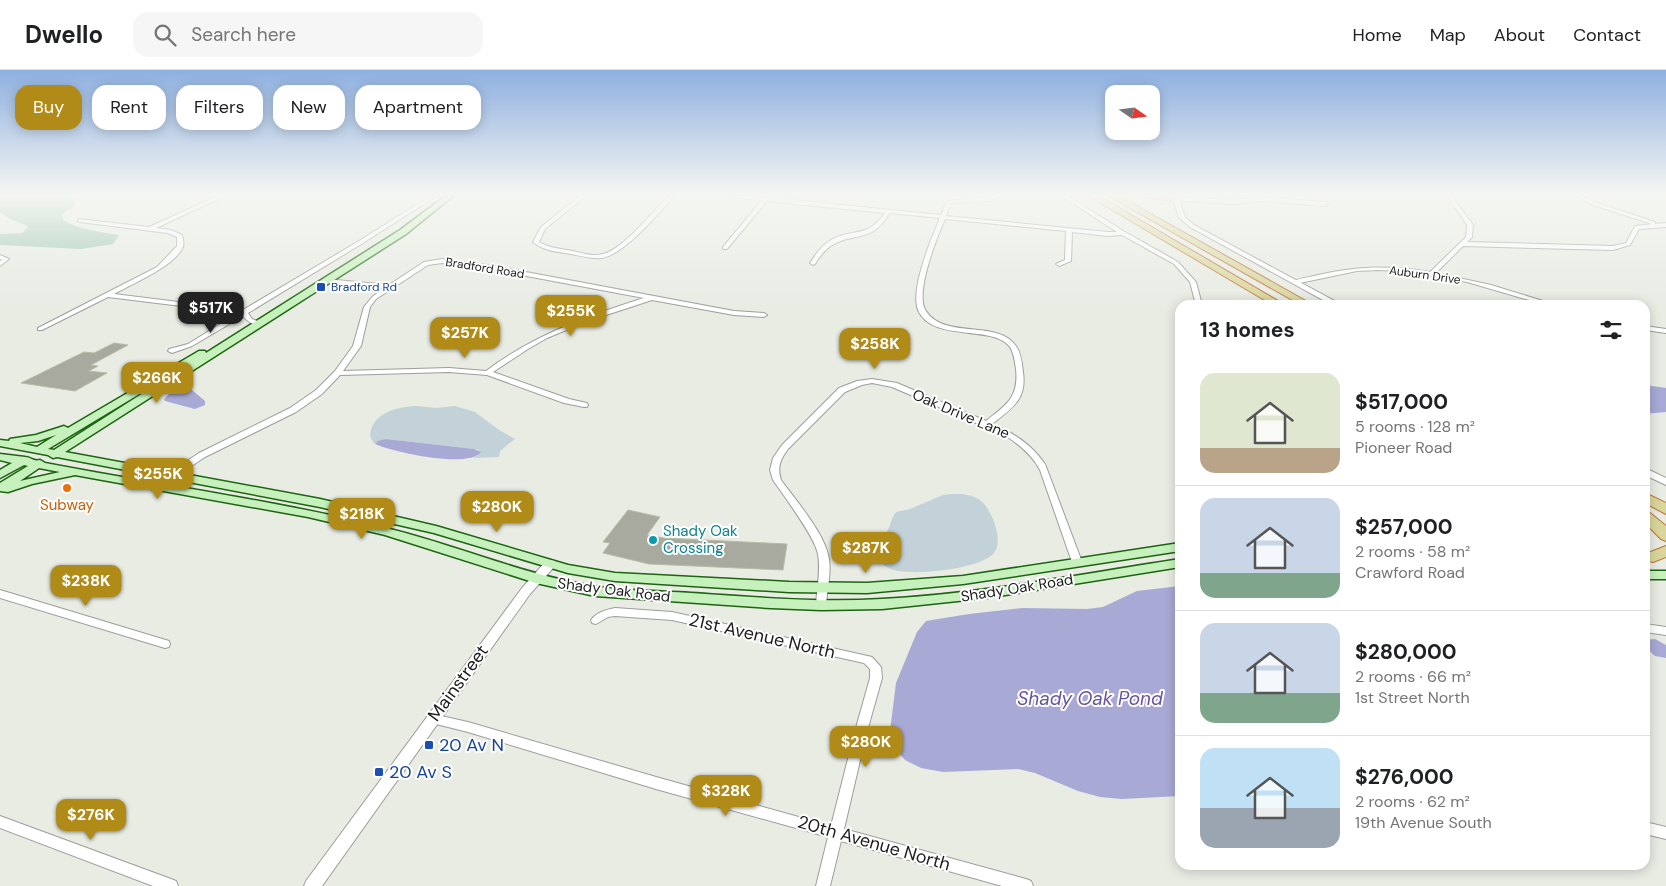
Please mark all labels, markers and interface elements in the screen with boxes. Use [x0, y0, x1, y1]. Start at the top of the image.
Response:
search box [133, 12, 483, 57]
text: Dwello [25, 19, 103, 50]
icon: search [151, 21, 179, 49]
text: Search here [191, 22, 296, 47]
text: Home [1352, 23, 1402, 47]
text: Map [1430, 23, 1466, 47]
text: About [1494, 23, 1545, 47]
text: Contact [1573, 23, 1641, 47]
chip: Buy [15, 85, 82, 130]
chip: Rent [92, 85, 166, 130]
chip: Filters [176, 85, 263, 130]
chip: New [273, 85, 345, 130]
chip: Apartment [355, 85, 481, 130]
north arrow [1105, 85, 1160, 140]
map controls [1105, 85, 1160, 140]
street label: Bradford Road [444, 254, 526, 282]
street label: Auburn Drive [1388, 262, 1462, 288]
place label: Bradford Rd [331, 279, 397, 295]
marker: Bradford Rd [315, 281, 327, 293]
pin: $517K [176, 292, 246, 334]
pin: $255K [536, 294, 606, 337]
text: $517K [189, 297, 233, 318]
text: $255K [546, 300, 596, 321]
pin: $257K [430, 316, 500, 359]
text: 13 homes [1200, 316, 1295, 344]
icon: filters [1597, 316, 1625, 344]
text: $257K [441, 322, 489, 343]
pin: $258K [840, 328, 910, 370]
text: $258K [850, 333, 900, 354]
pin: $266K [122, 362, 192, 404]
text: $266K [132, 367, 182, 388]
street label: Oak Drive Lane [909, 384, 1013, 444]
text: $517,000 [1355, 388, 1448, 416]
icon: home [1240, 393, 1300, 453]
text: 5 rooms · 128 m² [1355, 416, 1475, 437]
text: Pioneer Road [1355, 437, 1452, 458]
pin: $255K [123, 458, 193, 500]
text: $255K [133, 463, 183, 484]
marker: Subway [61, 482, 73, 494]
pin: $280K [462, 490, 532, 533]
place label: Subway [40, 495, 95, 515]
text: $280K [472, 496, 522, 517]
pin: $218K [327, 498, 397, 540]
text: $218K [339, 503, 385, 524]
text: $257,000 [1355, 513, 1452, 541]
icon: home [1240, 518, 1300, 578]
place label: Shady Oak Crossing [663, 521, 738, 558]
pin: $287K [831, 532, 901, 574]
marker: Shady Oak Crossing [647, 534, 659, 546]
text: $287K [842, 537, 890, 558]
text: 2 rooms · 58 m² [1355, 541, 1470, 562]
text: Crawford Road [1355, 562, 1465, 583]
pin: $238K [51, 564, 121, 607]
street label: Shady Oak Road [959, 569, 1075, 607]
text: $238K [61, 570, 111, 591]
street label: Shady Oak Road [556, 573, 672, 607]
street label: 21st Avenue North [686, 607, 838, 665]
text: $280,000 [1355, 638, 1457, 666]
street label: Mainstreet [422, 640, 494, 726]
icon: home [1240, 643, 1300, 703]
text: 2 rooms · 66 m² [1355, 666, 1471, 687]
water label: Shady Oak Pond [1017, 686, 1164, 711]
text: 1st Street North [1355, 687, 1470, 708]
pin: $280K [831, 726, 901, 768]
text: $280K [841, 731, 891, 752]
place label: 20 Av N [439, 733, 504, 757]
marker: 20 Av N [423, 739, 435, 751]
place label: 20 Av S [389, 760, 452, 784]
text: $276,000 [1355, 763, 1454, 791]
marker: 20 Av S [373, 766, 385, 778]
icon: home [1240, 768, 1300, 828]
pin: $328K [691, 774, 761, 817]
text: $328K [701, 780, 751, 801]
text: 2 rooms · 62 m² [1355, 791, 1470, 812]
pin: $276K [56, 798, 126, 841]
text: $276K [67, 804, 115, 825]
street label: 20th Avenue North [795, 810, 953, 876]
text: 19th Avenue South [1355, 812, 1492, 833]

